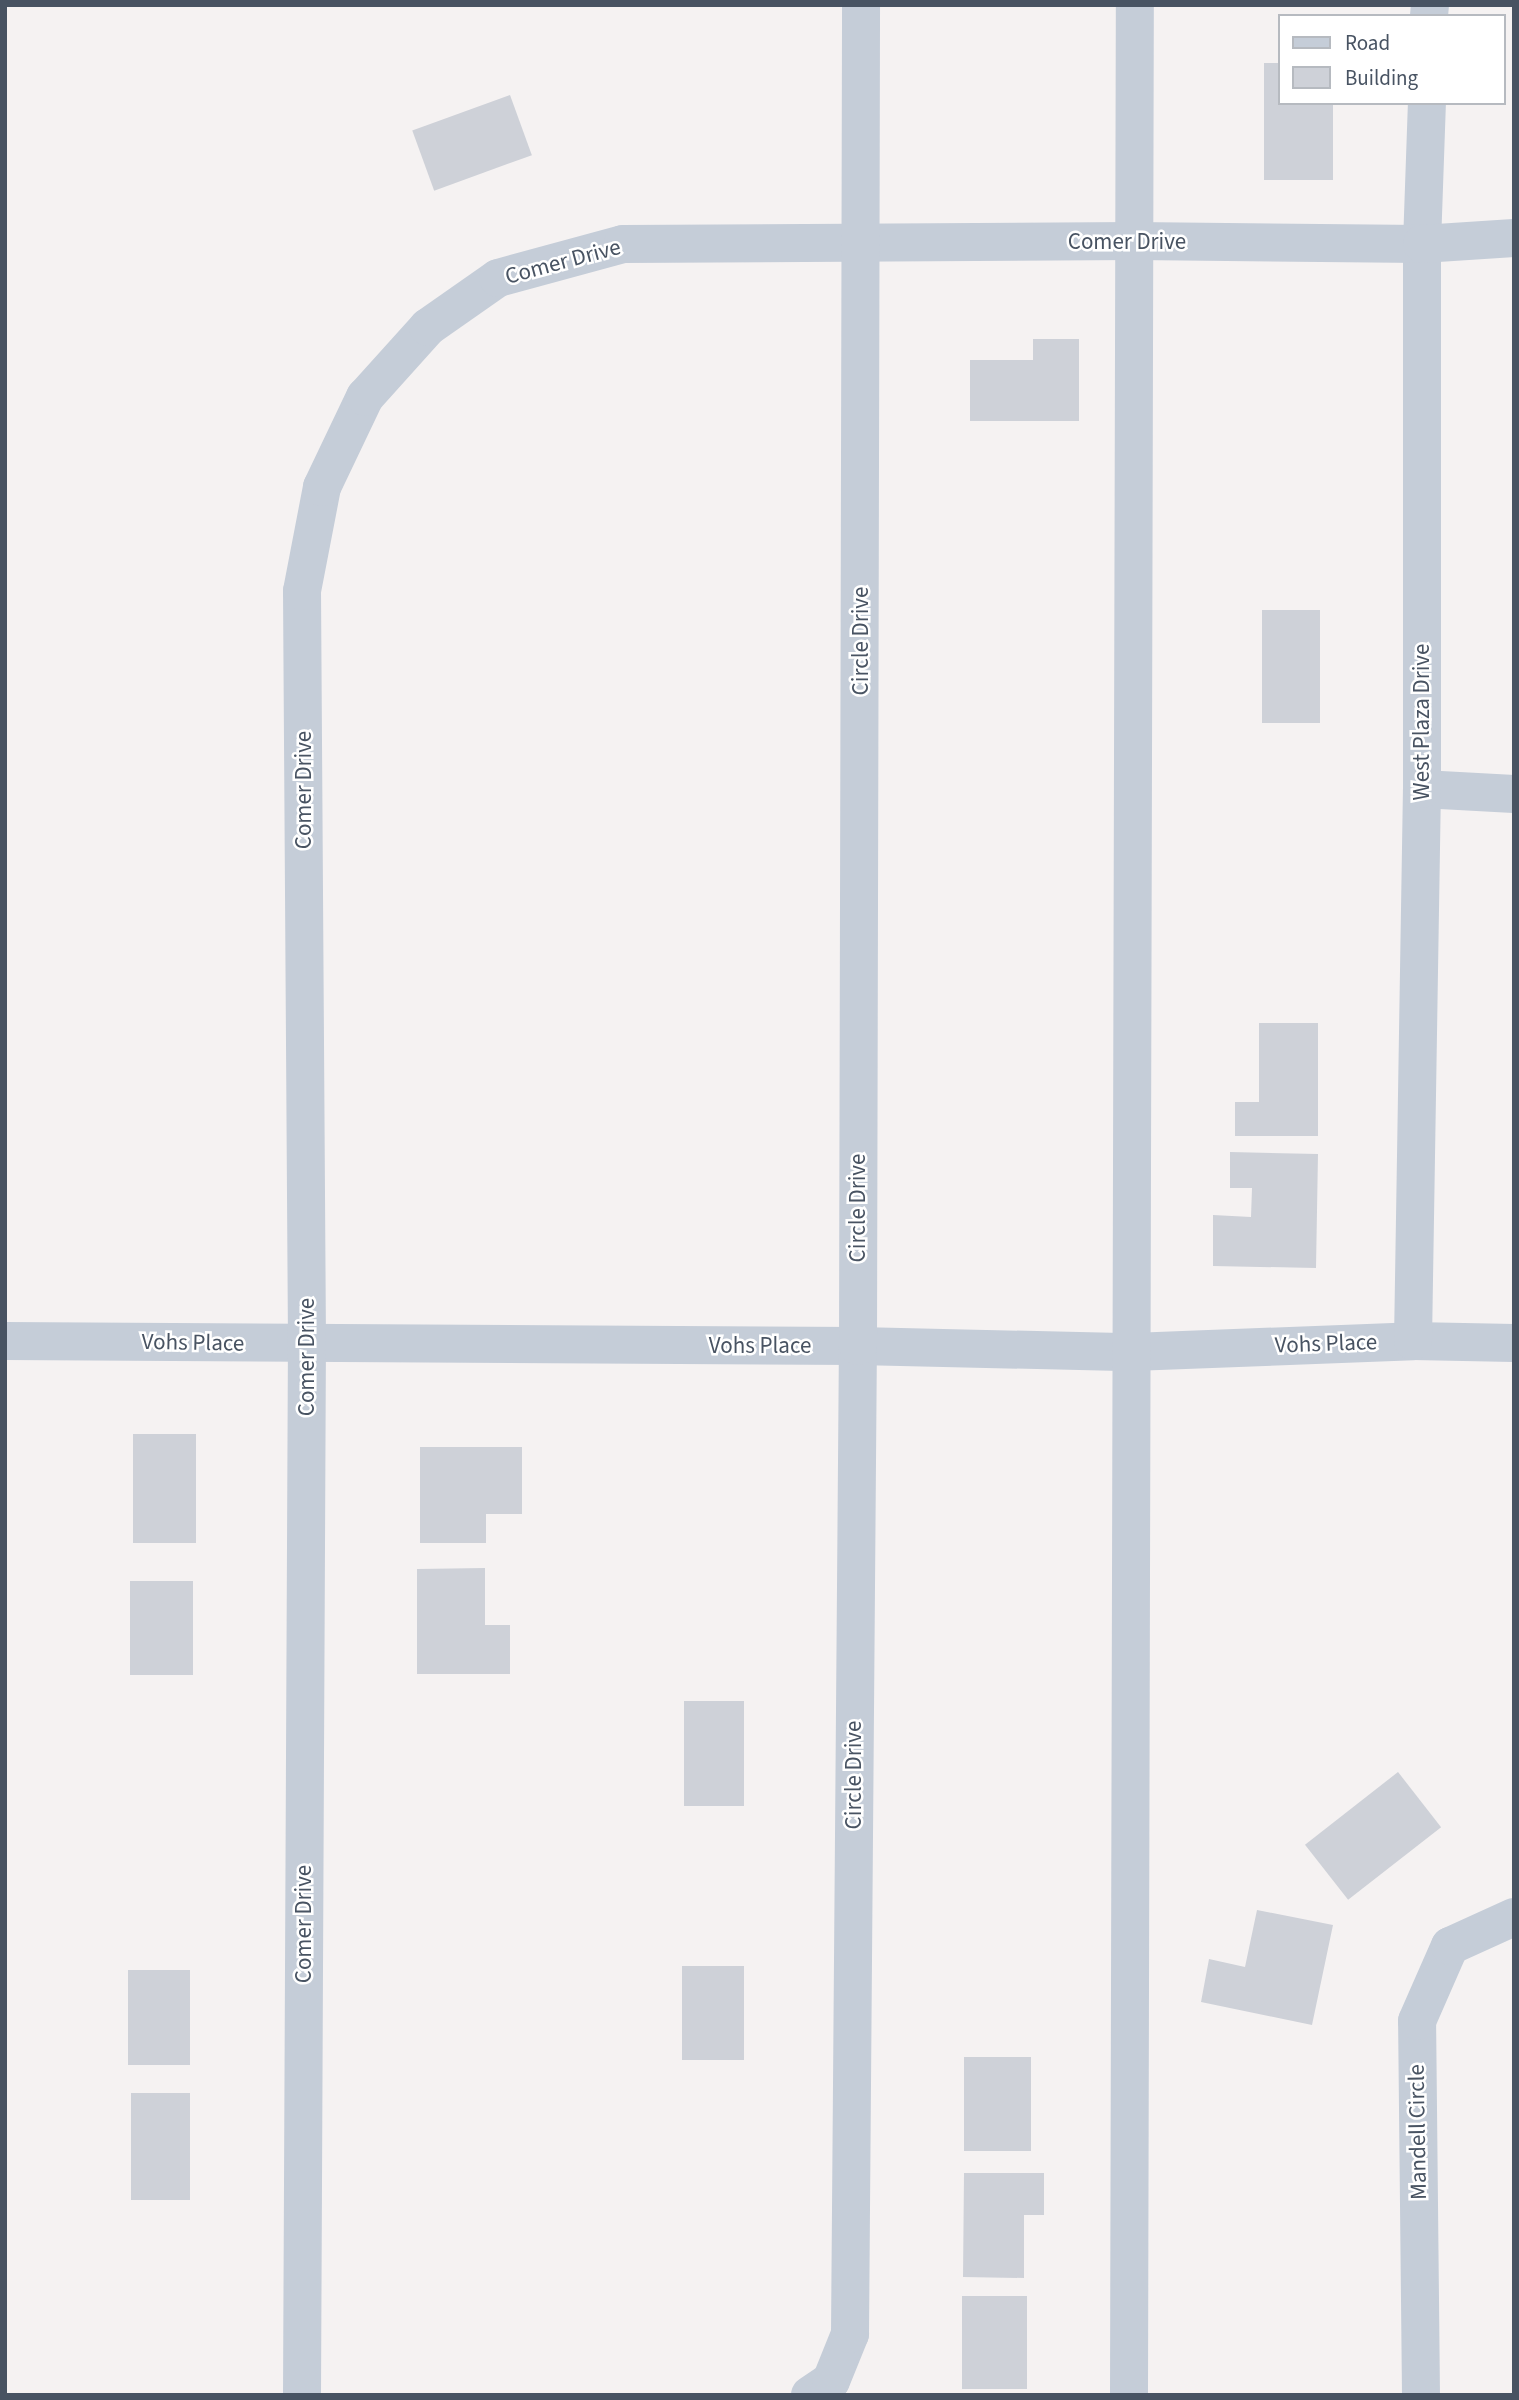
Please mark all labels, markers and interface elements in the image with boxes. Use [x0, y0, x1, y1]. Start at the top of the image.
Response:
legend [1278, 14, 1505, 105]
text: Road [1345, 28, 1390, 58]
text: Building [1345, 63, 1418, 93]
street label: Comer Drive [1068, 228, 1186, 256]
street label: Comer Drive [502, 233, 624, 291]
street label: Circle Drive [847, 587, 875, 695]
street label: West Plaza Drive [1408, 644, 1436, 800]
street label: Comer Drive [290, 731, 318, 849]
street label: Circle Drive [844, 1154, 872, 1262]
street label: Comer Drive [293, 1298, 321, 1416]
street label: Vohs Place [141, 1328, 245, 1358]
street label: Vohs Place [1274, 1328, 1378, 1360]
street label: Vohs Place [709, 1332, 811, 1360]
street label: Circle Drive [840, 1721, 868, 1829]
street label: Comer Drive [290, 1865, 318, 1983]
street label: Mandell Circle [1403, 2064, 1433, 2200]

